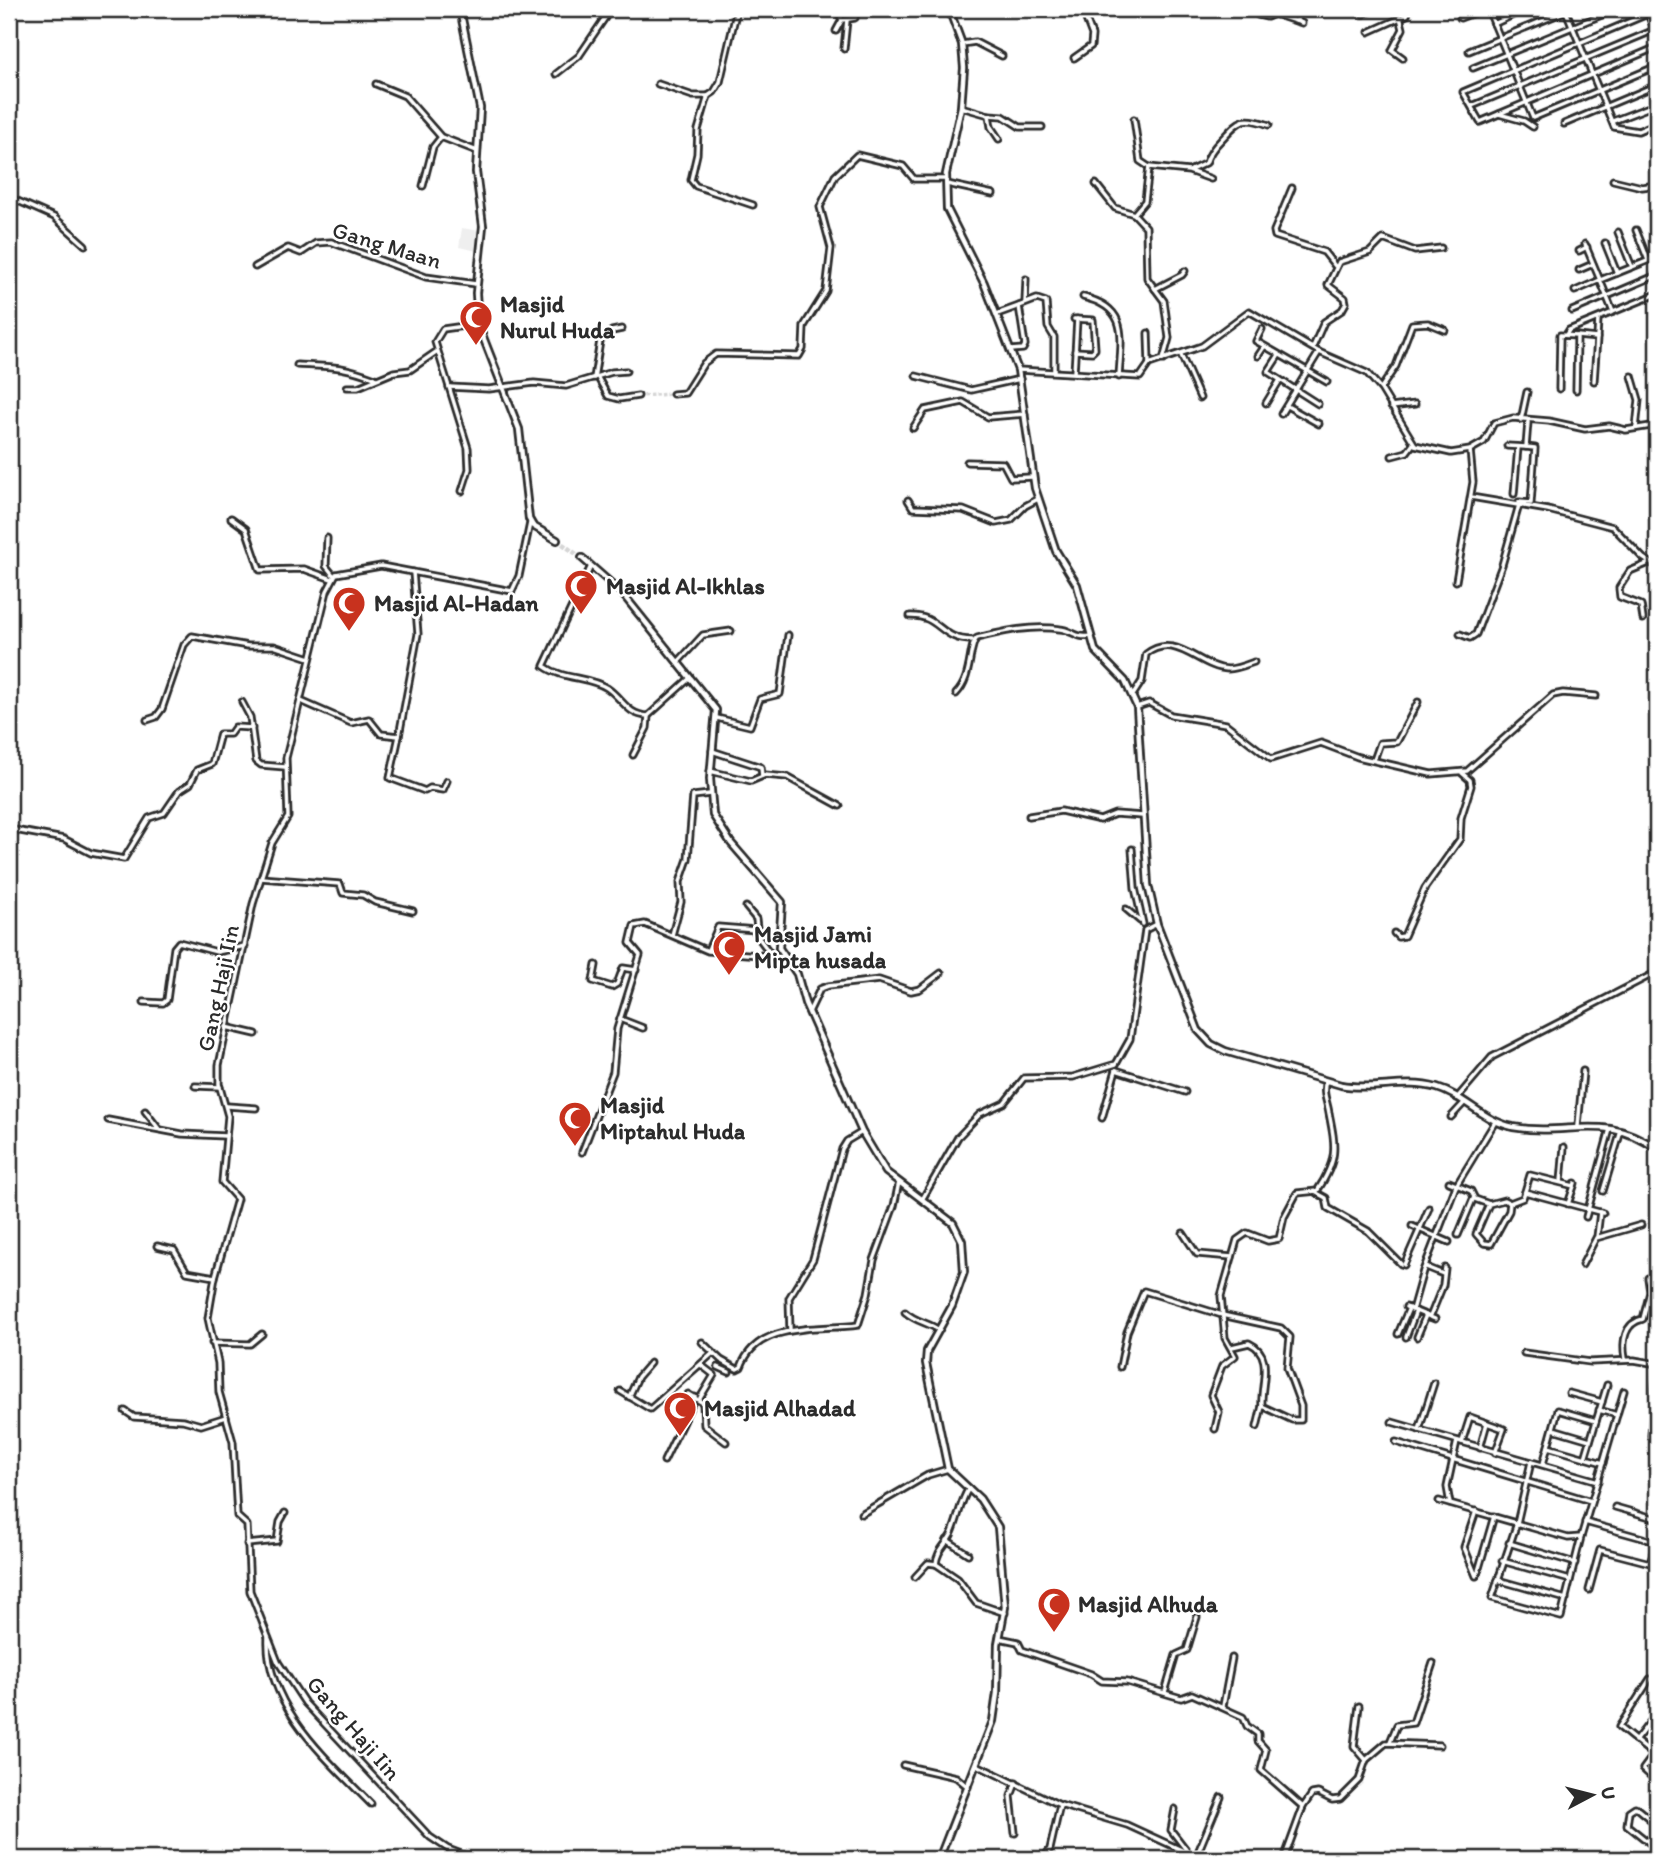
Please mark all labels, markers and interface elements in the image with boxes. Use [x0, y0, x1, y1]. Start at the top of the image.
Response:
street label: Gang Maan [329, 215, 445, 275]
place label: Masjid Nurul Huda [500, 290, 616, 344]
mosque icon: Masjid Nurul Huda [457, 298, 495, 347]
mosque icon: Masjid Al-Ikhlas [562, 567, 600, 616]
place label: Masjid Al-Ikhlas [606, 572, 765, 600]
mosque icon: Masjid Al-Hadan [330, 584, 368, 633]
place label: Masjid Al-Hadan [374, 589, 540, 617]
place label: Masjid Jami Mipta husada [754, 920, 887, 974]
street label: Gang Haji Iin [191, 922, 245, 1054]
mosque icon: Masjid Jami Mipta husada [710, 928, 748, 977]
place label: Masjid Miptahul Huda [600, 1091, 746, 1145]
mosque icon: Masjid Miptahul Huda [556, 1099, 594, 1148]
mosque icon: Masjid Alhadad [661, 1389, 699, 1438]
place label: Masjid Alhadad [704, 1394, 856, 1422]
mosque icon: Masjid Alhuda [1035, 1585, 1073, 1634]
place label: Masjid Alhuda [1078, 1590, 1219, 1618]
street label: Gang Haji Iin [301, 1670, 407, 1786]
north arrow [1558, 1759, 1628, 1829]
text: U [1596, 1785, 1621, 1801]

